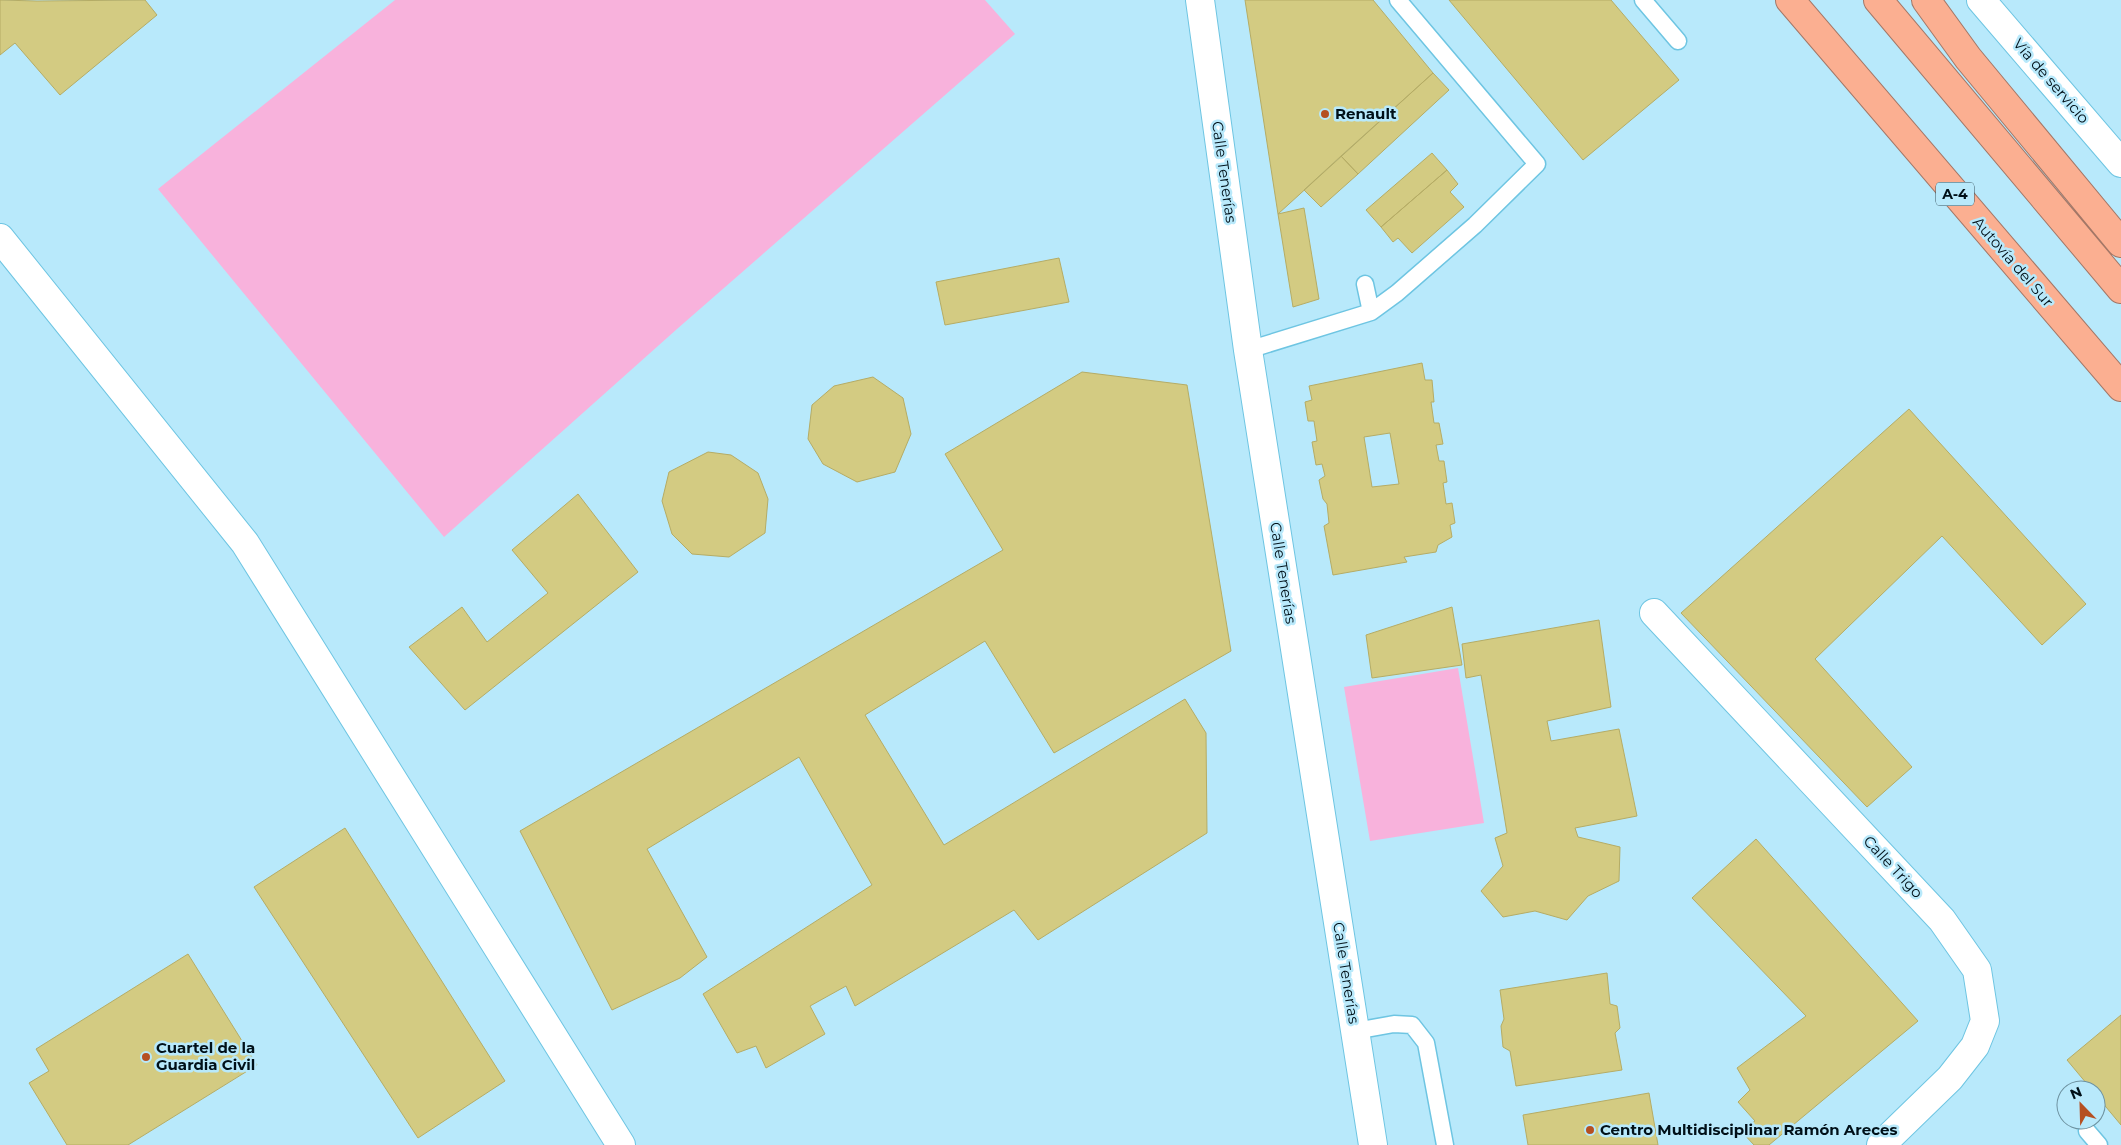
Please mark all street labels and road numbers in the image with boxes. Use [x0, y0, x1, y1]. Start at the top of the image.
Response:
street label: Vía de servicio [2009, 34, 2094, 127]
street label: Calle Tenerías [1208, 120, 1241, 224]
road number: A-4 [1936, 182, 1974, 205]
street label: Autovía del Sur [1969, 213, 2058, 311]
street label: Calle Tenerías [1266, 521, 1301, 625]
street label: Calle Trigo [1860, 831, 1927, 902]
street label: Calle Tenerías [1329, 921, 1364, 1025]

